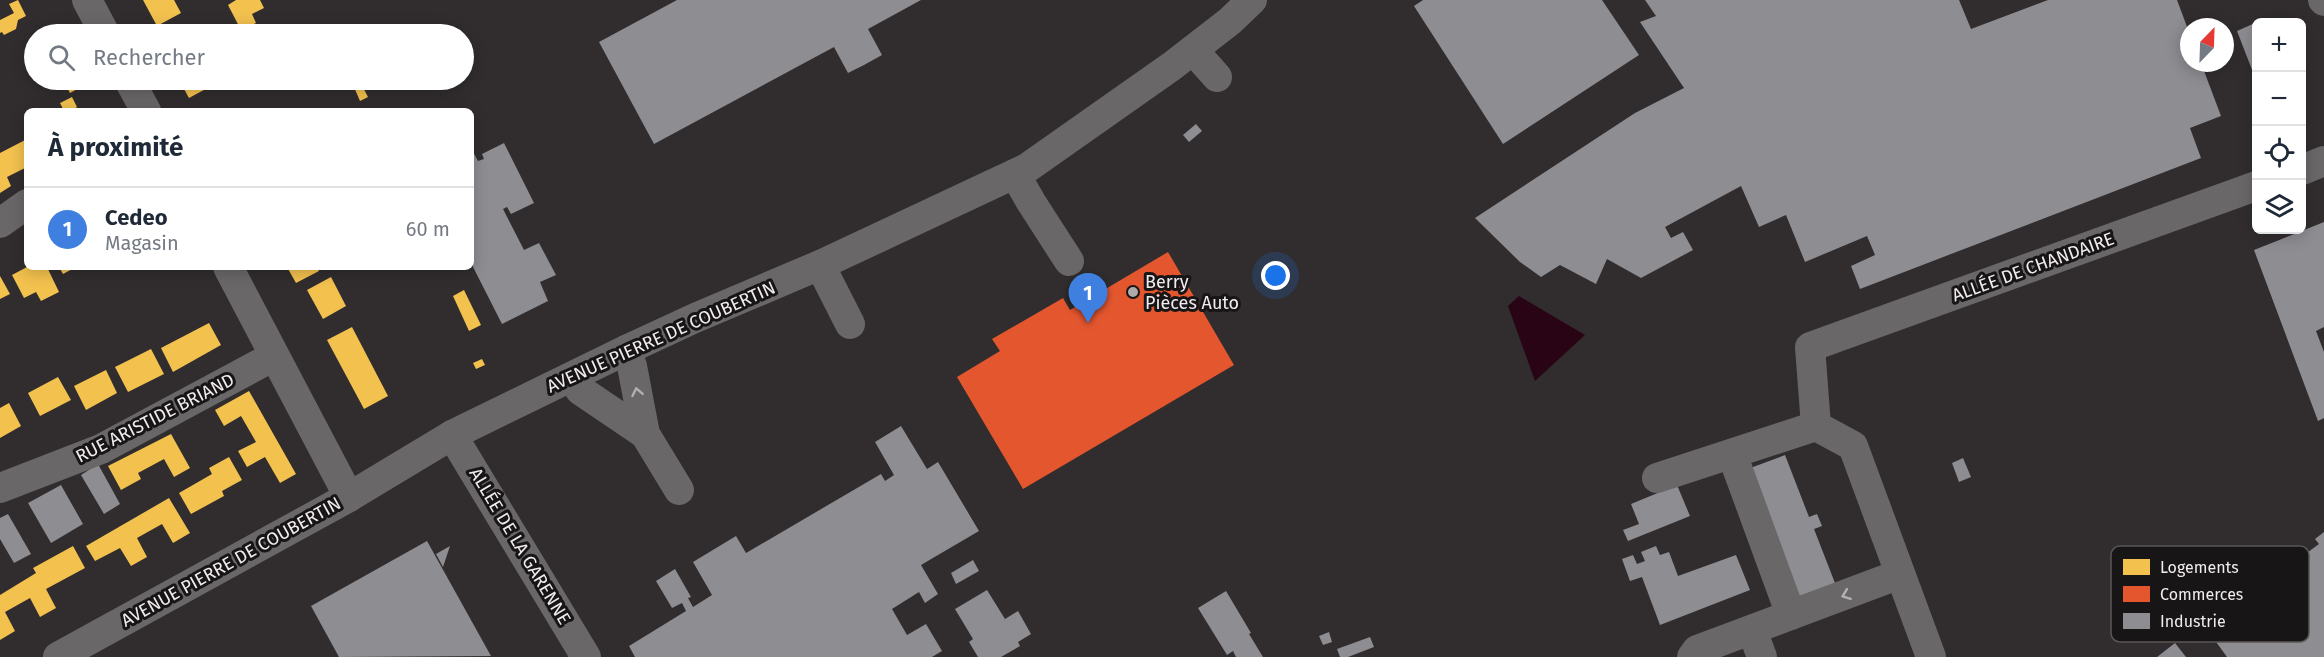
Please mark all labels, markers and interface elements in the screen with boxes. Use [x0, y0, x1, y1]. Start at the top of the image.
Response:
north arrow [2180, 18, 2234, 72]
map controls [2252, 18, 2306, 234]
button: + [2252, 18, 2306, 72]
search box [24, 24, 474, 90]
icon: search [45, 41, 78, 74]
text: Rechercher [93, 44, 205, 71]
button: − [2252, 72, 2306, 126]
button: locate [2252, 126, 2306, 180]
text: À proximité [48, 132, 183, 163]
button: layers [2252, 180, 2306, 234]
text: Cedeo [105, 204, 168, 231]
text: 1 [63, 217, 72, 241]
text: 60 m [406, 217, 450, 241]
street label: ALLÉE DE CHANDAIRE [1949, 227, 2117, 307]
text: Magasin [105, 231, 179, 255]
your location [1261, 261, 1290, 290]
place label: Berry Pièces Auto [1145, 271, 1239, 314]
pin: 1 [1068, 274, 1108, 323]
street label: AVENUE PIERRE DE COUBERTIN [543, 277, 779, 397]
marker: Berry Pièces Auto [1126, 285, 1140, 299]
street label: RUE ARISTIDE BRIAND [72, 368, 238, 468]
one-way arrow [631, 387, 644, 397]
street label: ALLÉE DE LA GARENNE [465, 463, 576, 628]
street label: AVENUE PIERRE DE COUBERTIN [117, 492, 345, 632]
legend [2111, 546, 2309, 642]
text: Logements [2160, 558, 2239, 577]
text: Commerces [2160, 585, 2243, 604]
one-way arrow [1841, 588, 1852, 600]
text: Industrie [2160, 612, 2226, 631]

